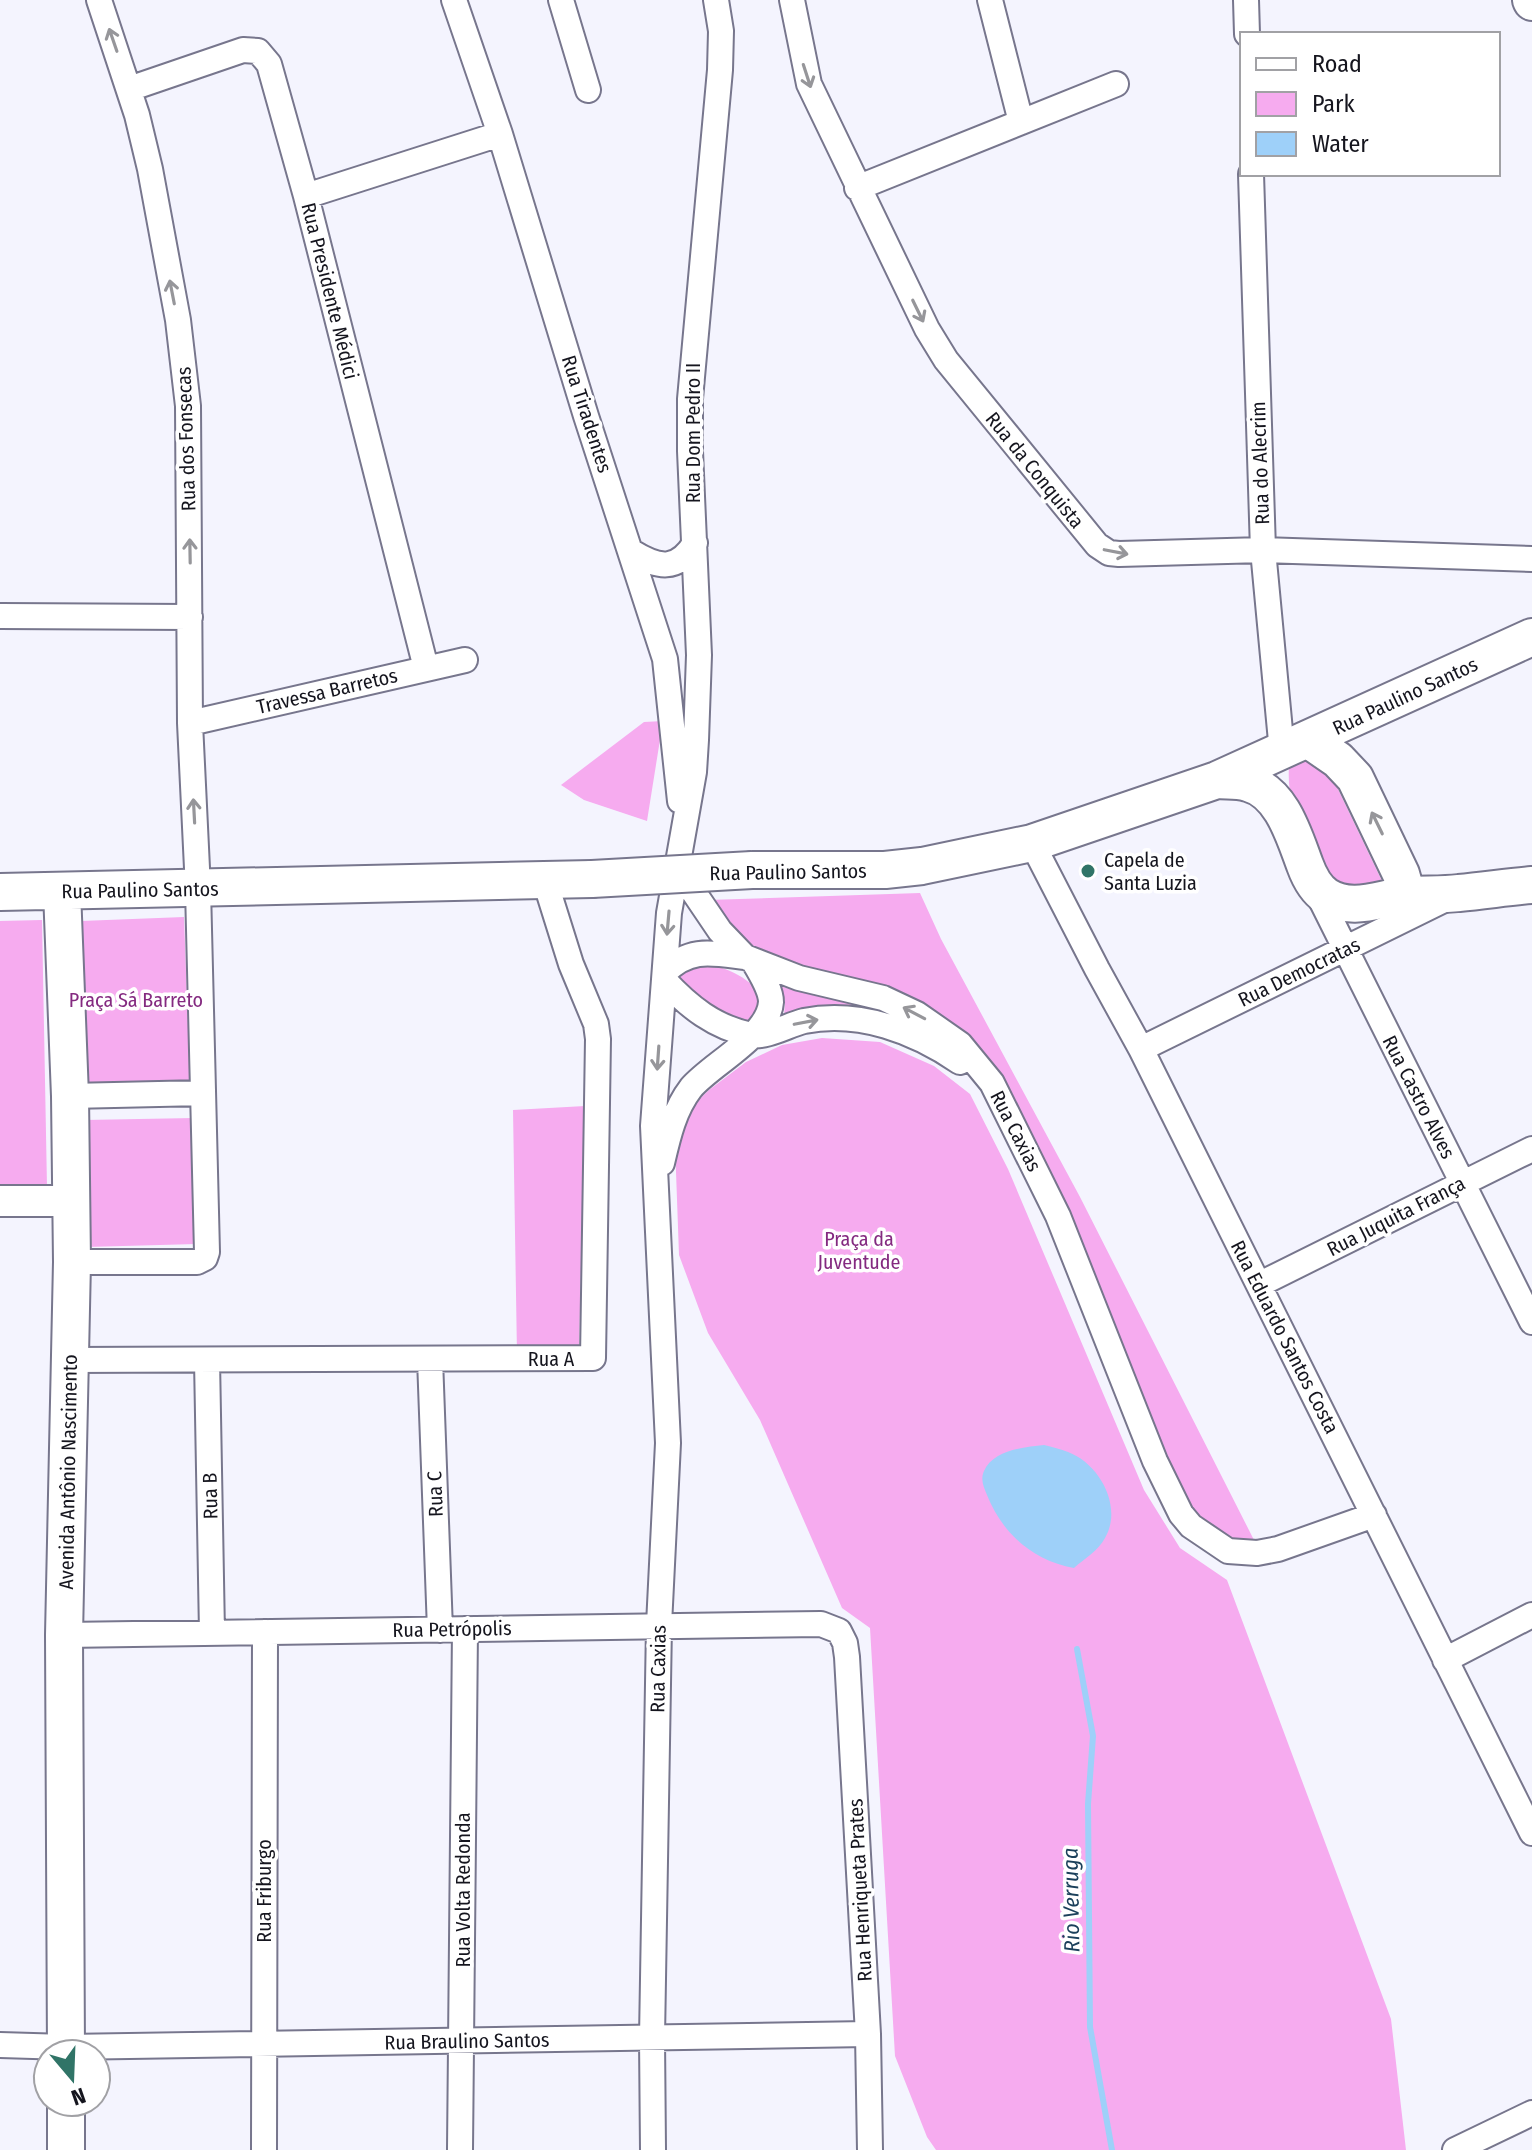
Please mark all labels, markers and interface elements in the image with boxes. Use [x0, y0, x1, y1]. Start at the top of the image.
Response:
one-way arrow [105, 28, 119, 52]
legend [1240, 32, 1500, 176]
text: Road [1312, 50, 1362, 78]
one-way arrow [800, 63, 815, 89]
text: Park [1312, 90, 1355, 118]
text: Water [1312, 130, 1369, 158]
street label: Rua Presidente Médici [296, 200, 364, 382]
one-way arrow [164, 280, 179, 306]
one-way arrow [912, 299, 927, 322]
street label: Rua Tiradentes [557, 352, 617, 476]
street label: Rua Dom Pedro II [681, 363, 705, 503]
street label: Rua dos Fonsecas [171, 366, 201, 512]
street label: Rua do Alecrim [1246, 401, 1274, 525]
street label: Rua da Conquista [981, 407, 1089, 533]
one-way arrow [182, 538, 198, 565]
one-way arrow [1102, 545, 1128, 560]
street label: Rua Paulino Santos [1329, 652, 1481, 740]
street label: Travessa Barretos [254, 663, 400, 719]
one-way arrow [186, 798, 201, 825]
one-way arrow [1369, 812, 1384, 836]
place label: Capela de Santa Luzia [1104, 848, 1197, 895]
street label: Rua Paulino Santos [709, 859, 867, 885]
marker: Capela de Santa Luzia [1079, 862, 1097, 880]
street label: Rua Paulino Santos [61, 877, 219, 903]
one-way arrow [661, 909, 676, 936]
street label: Rua Democratas [1234, 932, 1364, 1012]
park label: Praça Sá Barreto [69, 988, 203, 1012]
one-way arrow [903, 1005, 926, 1021]
one-way arrow [793, 1013, 818, 1028]
street label: Rua Castro Alves [1378, 1031, 1460, 1163]
one-way arrow [650, 1044, 665, 1071]
street label: Rua Caxias [985, 1087, 1047, 1175]
street label: Rua Juquita França [1323, 1171, 1469, 1261]
park label: Praça da Juventude [818, 1227, 900, 1274]
street label: Rua Eduardo Santos Costa [1226, 1236, 1344, 1438]
street label: Rua A [528, 1347, 575, 1371]
street label: Avenida Antônio Nascimento [54, 1354, 82, 1590]
street label: Rua C [422, 1471, 448, 1517]
street label: Rua B [198, 1472, 222, 1520]
street label: Rua Petrópolis [392, 1616, 512, 1642]
street label: Rua Caxias [645, 1625, 671, 1713]
street label: Rua Henriqueta Prates [843, 1798, 877, 1982]
street label: Rua Volta Redonda [451, 1812, 475, 1968]
street label: Rua Friburgo [252, 1839, 276, 1943]
water label: Rio Verruga [1057, 1847, 1085, 1953]
street label: Rua Braulino Santos [384, 2028, 550, 2054]
north arrow [32, 2038, 112, 2118]
text: N [68, 2082, 89, 2111]

